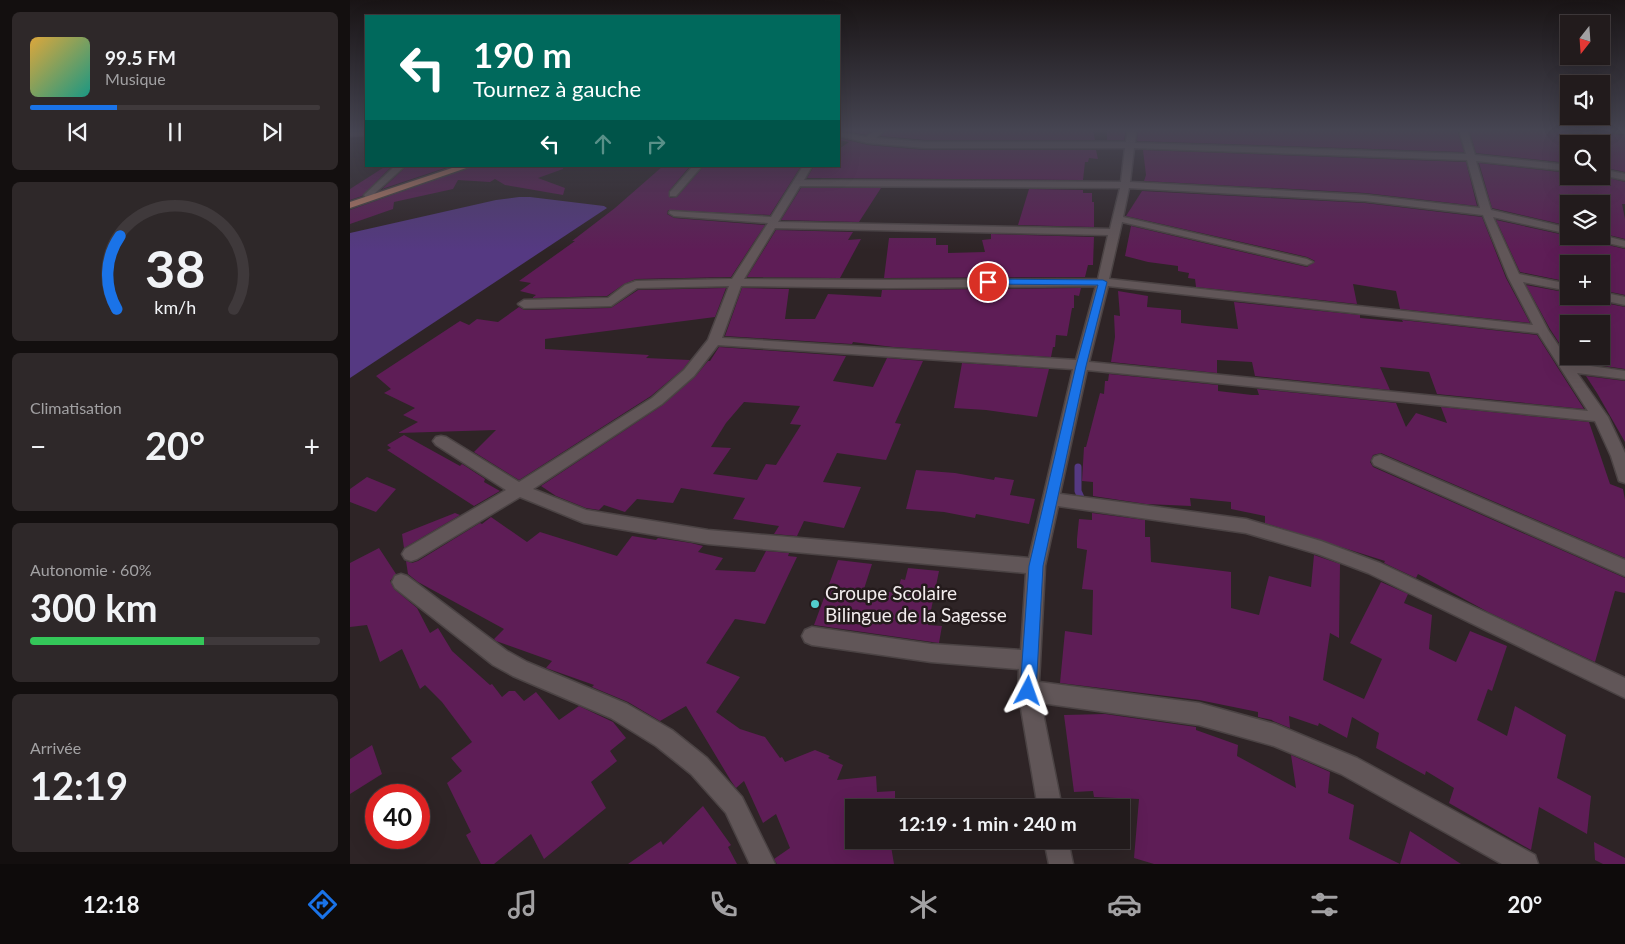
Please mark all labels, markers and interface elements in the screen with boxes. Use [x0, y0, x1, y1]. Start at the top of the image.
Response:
north arrow [1560, 15, 1610, 65]
map controls [1560, 15, 1610, 365]
text: 190 m [473, 33, 572, 75]
icon: left [390, 35, 455, 100]
text: 99.5 FM [105, 46, 176, 69]
text: Musique [105, 69, 166, 88]
text: Tournez à gauche [473, 75, 641, 102]
button: sound [1560, 75, 1610, 125]
icon: previous [64, 118, 92, 146]
icon: pause [161, 118, 189, 146]
icon: next [258, 118, 286, 146]
icon: left [536, 130, 564, 158]
icon: ahead [589, 130, 617, 158]
icon: right [642, 130, 670, 158]
button: search [1560, 135, 1610, 185]
button: layers [1560, 195, 1610, 245]
text: 38 [145, 237, 205, 299]
button: + [1560, 255, 1610, 305]
pin [967, 261, 1009, 303]
icon: arrive [974, 268, 1002, 296]
text: km/h [154, 296, 196, 318]
button: − [1560, 315, 1610, 365]
text: Climatisation [30, 398, 122, 417]
text: 20° [145, 422, 205, 468]
text: − [30, 429, 46, 463]
text: + [304, 429, 320, 463]
text: Autonomie · 60% [30, 560, 152, 579]
place label: Groupe Scolaire Bilingue de la Sagesse [825, 581, 1007, 626]
text: 300 km [30, 584, 158, 630]
marker: Groupe Scolaire Bilingue de la Sagesse [809, 598, 821, 610]
position arrow [1001, 664, 1053, 716]
text: Arrivée [30, 738, 81, 757]
text: 12:19 [30, 762, 128, 808]
speed limit sign: 40 [365, 784, 430, 849]
text: 12:19 · 1 min · 240 m [898, 812, 1077, 835]
icon: directions [305, 887, 340, 922]
icon: music [505, 887, 540, 922]
icon: phone [706, 887, 741, 922]
icon: climate [906, 887, 941, 922]
icon: car [1107, 887, 1142, 922]
icon: filters [1307, 887, 1342, 922]
text: 12:18 [83, 891, 139, 918]
text: 20° [1508, 891, 1542, 918]

